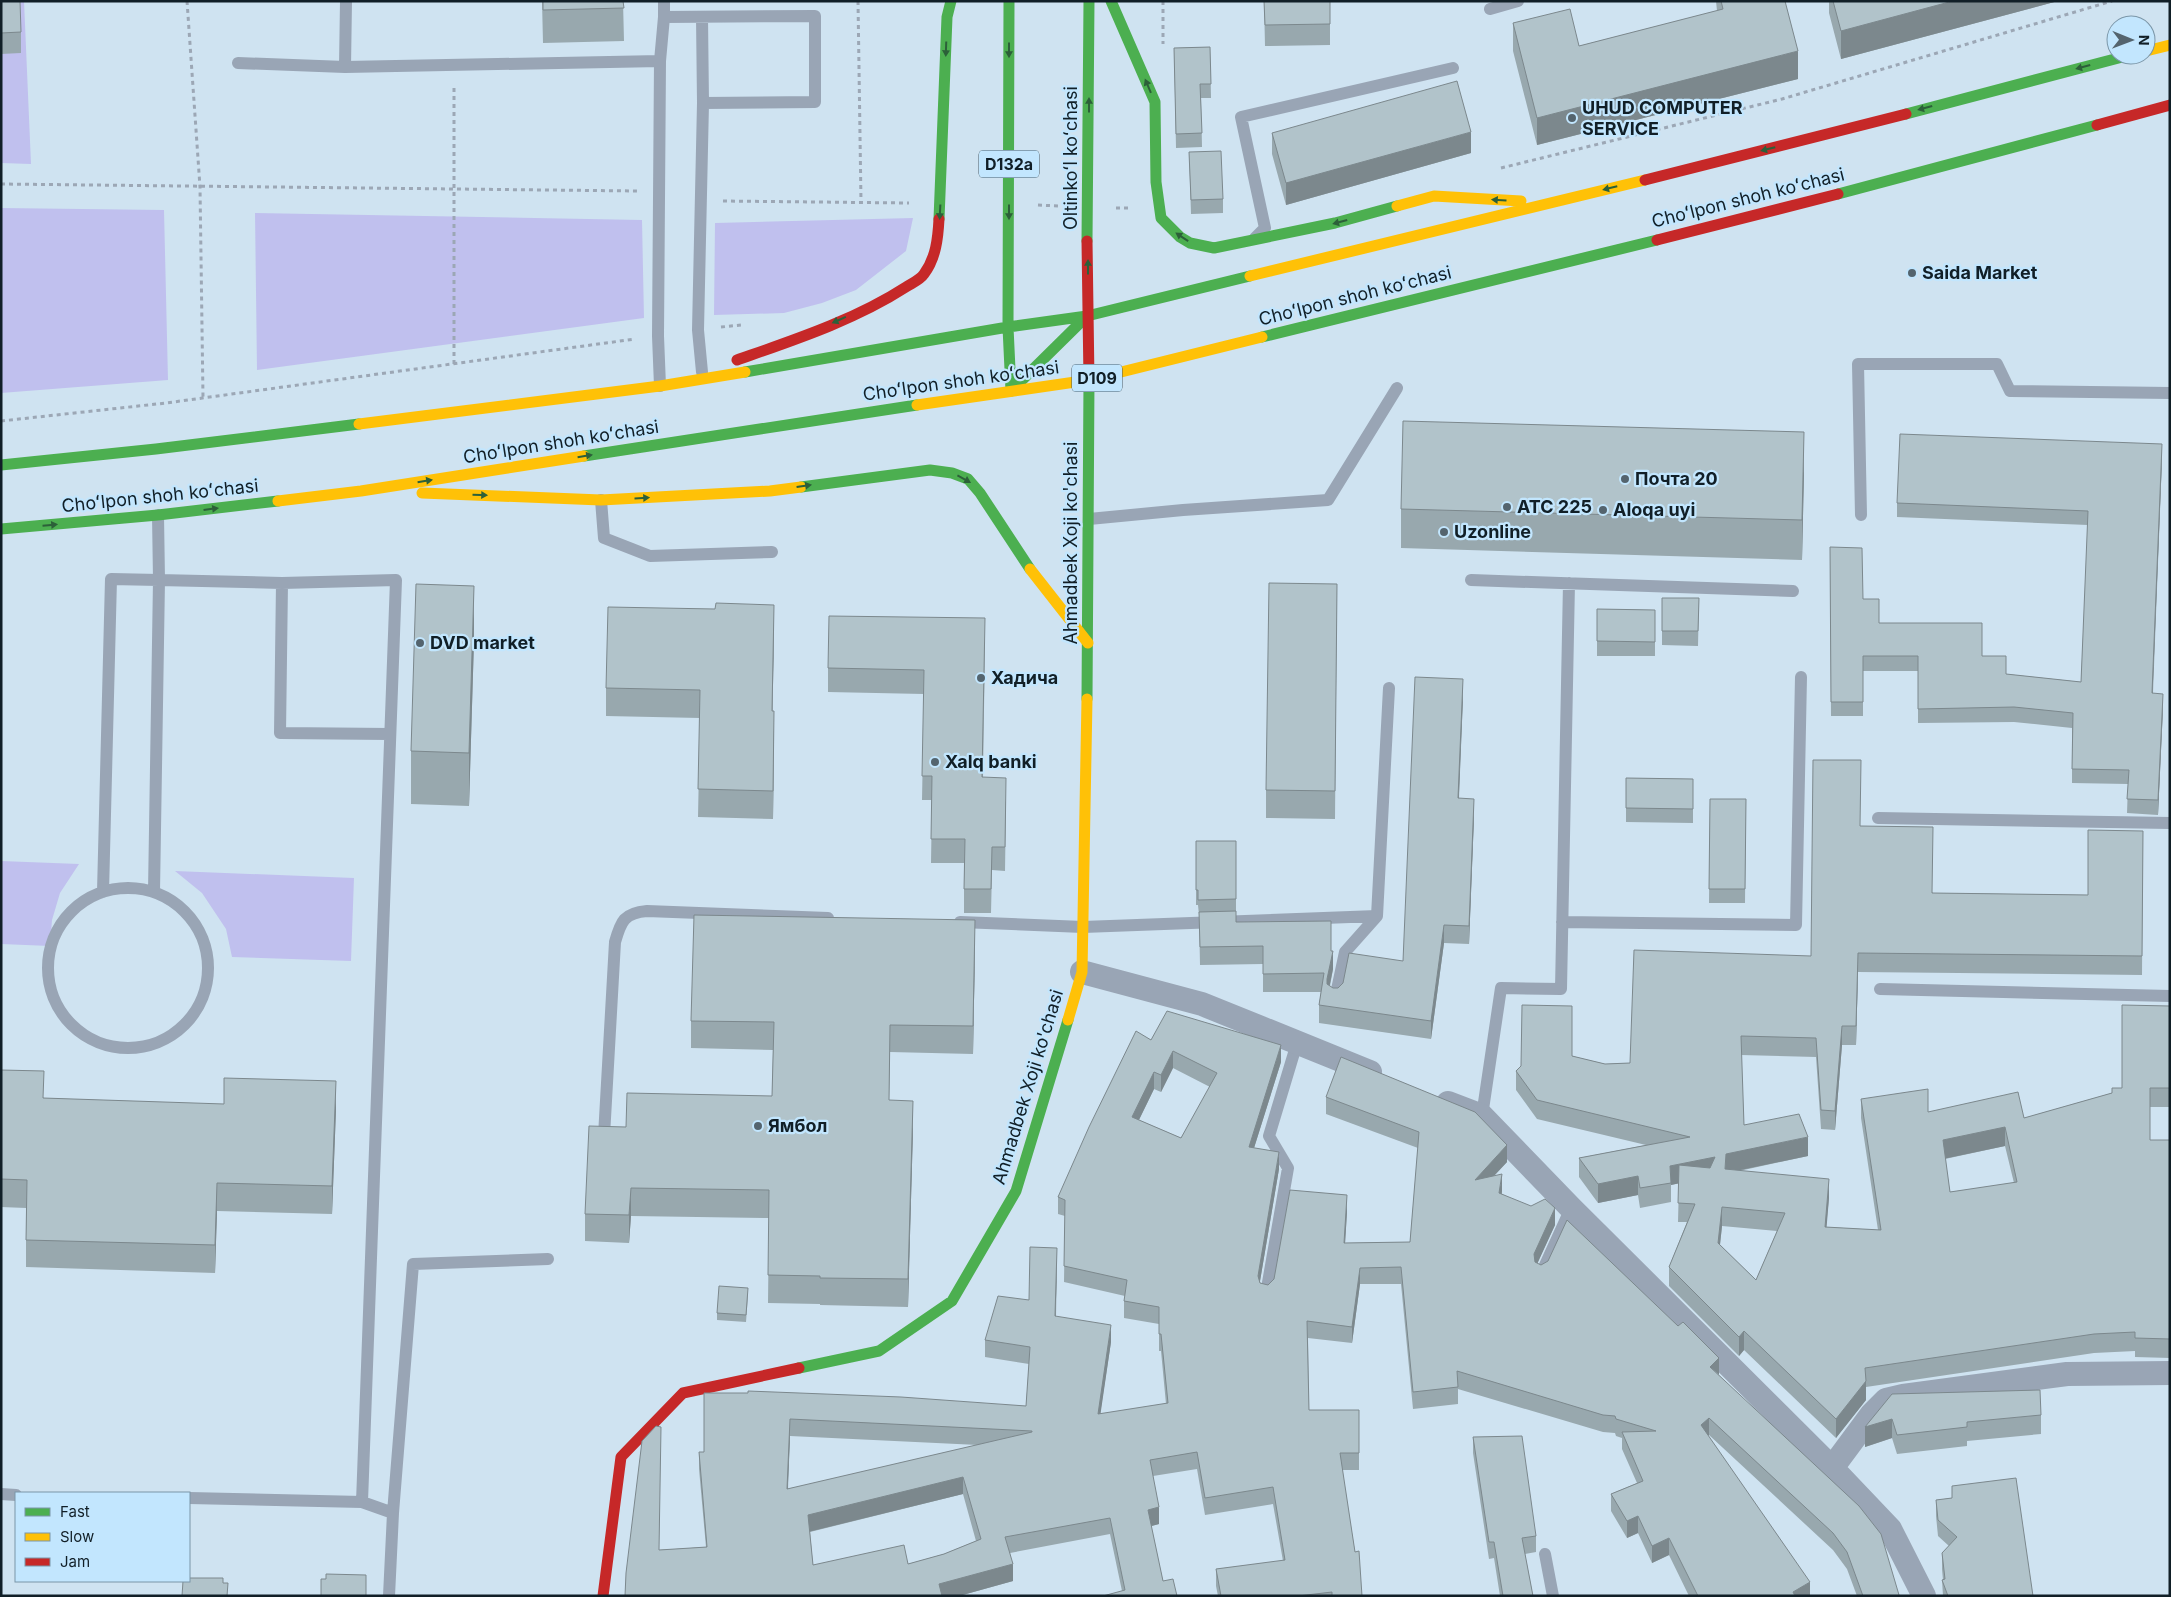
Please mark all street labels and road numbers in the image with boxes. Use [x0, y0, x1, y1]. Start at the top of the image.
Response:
street label: Oltinkoʻl koʻchasi [1060, 86, 1081, 230]
road number: D132a [979, 150, 1039, 178]
street label: Choʻlpon shoh koʻchasi [1649, 163, 1846, 232]
street label: Choʻlpon shoh koʻchasi [1256, 261, 1453, 330]
street label: Choʻlpon shoh koʻchasi [861, 356, 1060, 405]
road number: D109 [1072, 364, 1122, 392]
street label: Choʻlpon shoh koʻchasi [462, 416, 660, 467]
street label: Ahmadbek Xoji ko'chasi [1060, 442, 1081, 644]
street label: Choʻlpon shoh koʻchasi [60, 475, 259, 516]
street label: Ahmadbek Xoji ko'chasi [988, 987, 1067, 1187]

